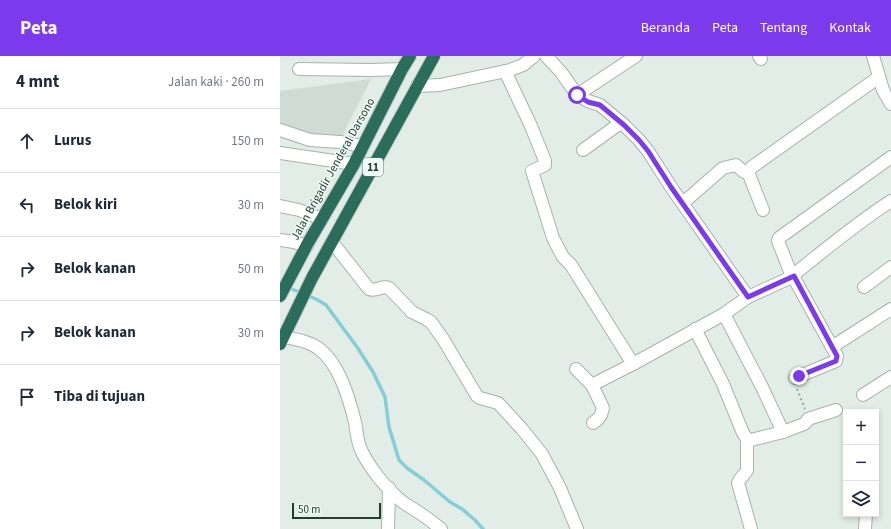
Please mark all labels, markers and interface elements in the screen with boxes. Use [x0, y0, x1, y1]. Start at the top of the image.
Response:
text: Peta [20, 15, 57, 42]
text: Beranda [641, 18, 690, 38]
text: Peta [712, 18, 738, 38]
text: Tentang [760, 18, 807, 38]
text: Kontak [829, 18, 871, 38]
text: 4 mnt [16, 70, 59, 94]
text: Jalan kaki · 260 m [168, 73, 264, 91]
route start [568, 86, 586, 104]
street label: Jalan Brigadir Jenderal Darsono [287, 95, 379, 243]
icon: ahead [16, 130, 38, 152]
text: Lurus [54, 130, 91, 151]
text: 150 m [231, 132, 264, 150]
road number: 11 [363, 158, 383, 176]
icon: left [16, 194, 38, 216]
text: Belok kiri [54, 194, 117, 215]
text: 30 m [238, 196, 264, 214]
icon: right [16, 258, 38, 280]
text: Belok kanan [54, 258, 136, 279]
text: 50 m [238, 260, 264, 278]
icon: right [16, 322, 38, 344]
text: Belok kanan [54, 322, 136, 343]
text: 30 m [238, 324, 264, 342]
route end [790, 367, 808, 385]
icon: arrive [16, 386, 38, 408]
text: Tiba di tujuan [54, 386, 145, 407]
map controls [843, 409, 879, 517]
button: + [843, 409, 879, 445]
button: − [843, 445, 879, 481]
button: layers [843, 481, 879, 517]
scale bar [292, 501, 381, 520]
text: 50 m [298, 502, 320, 517]

